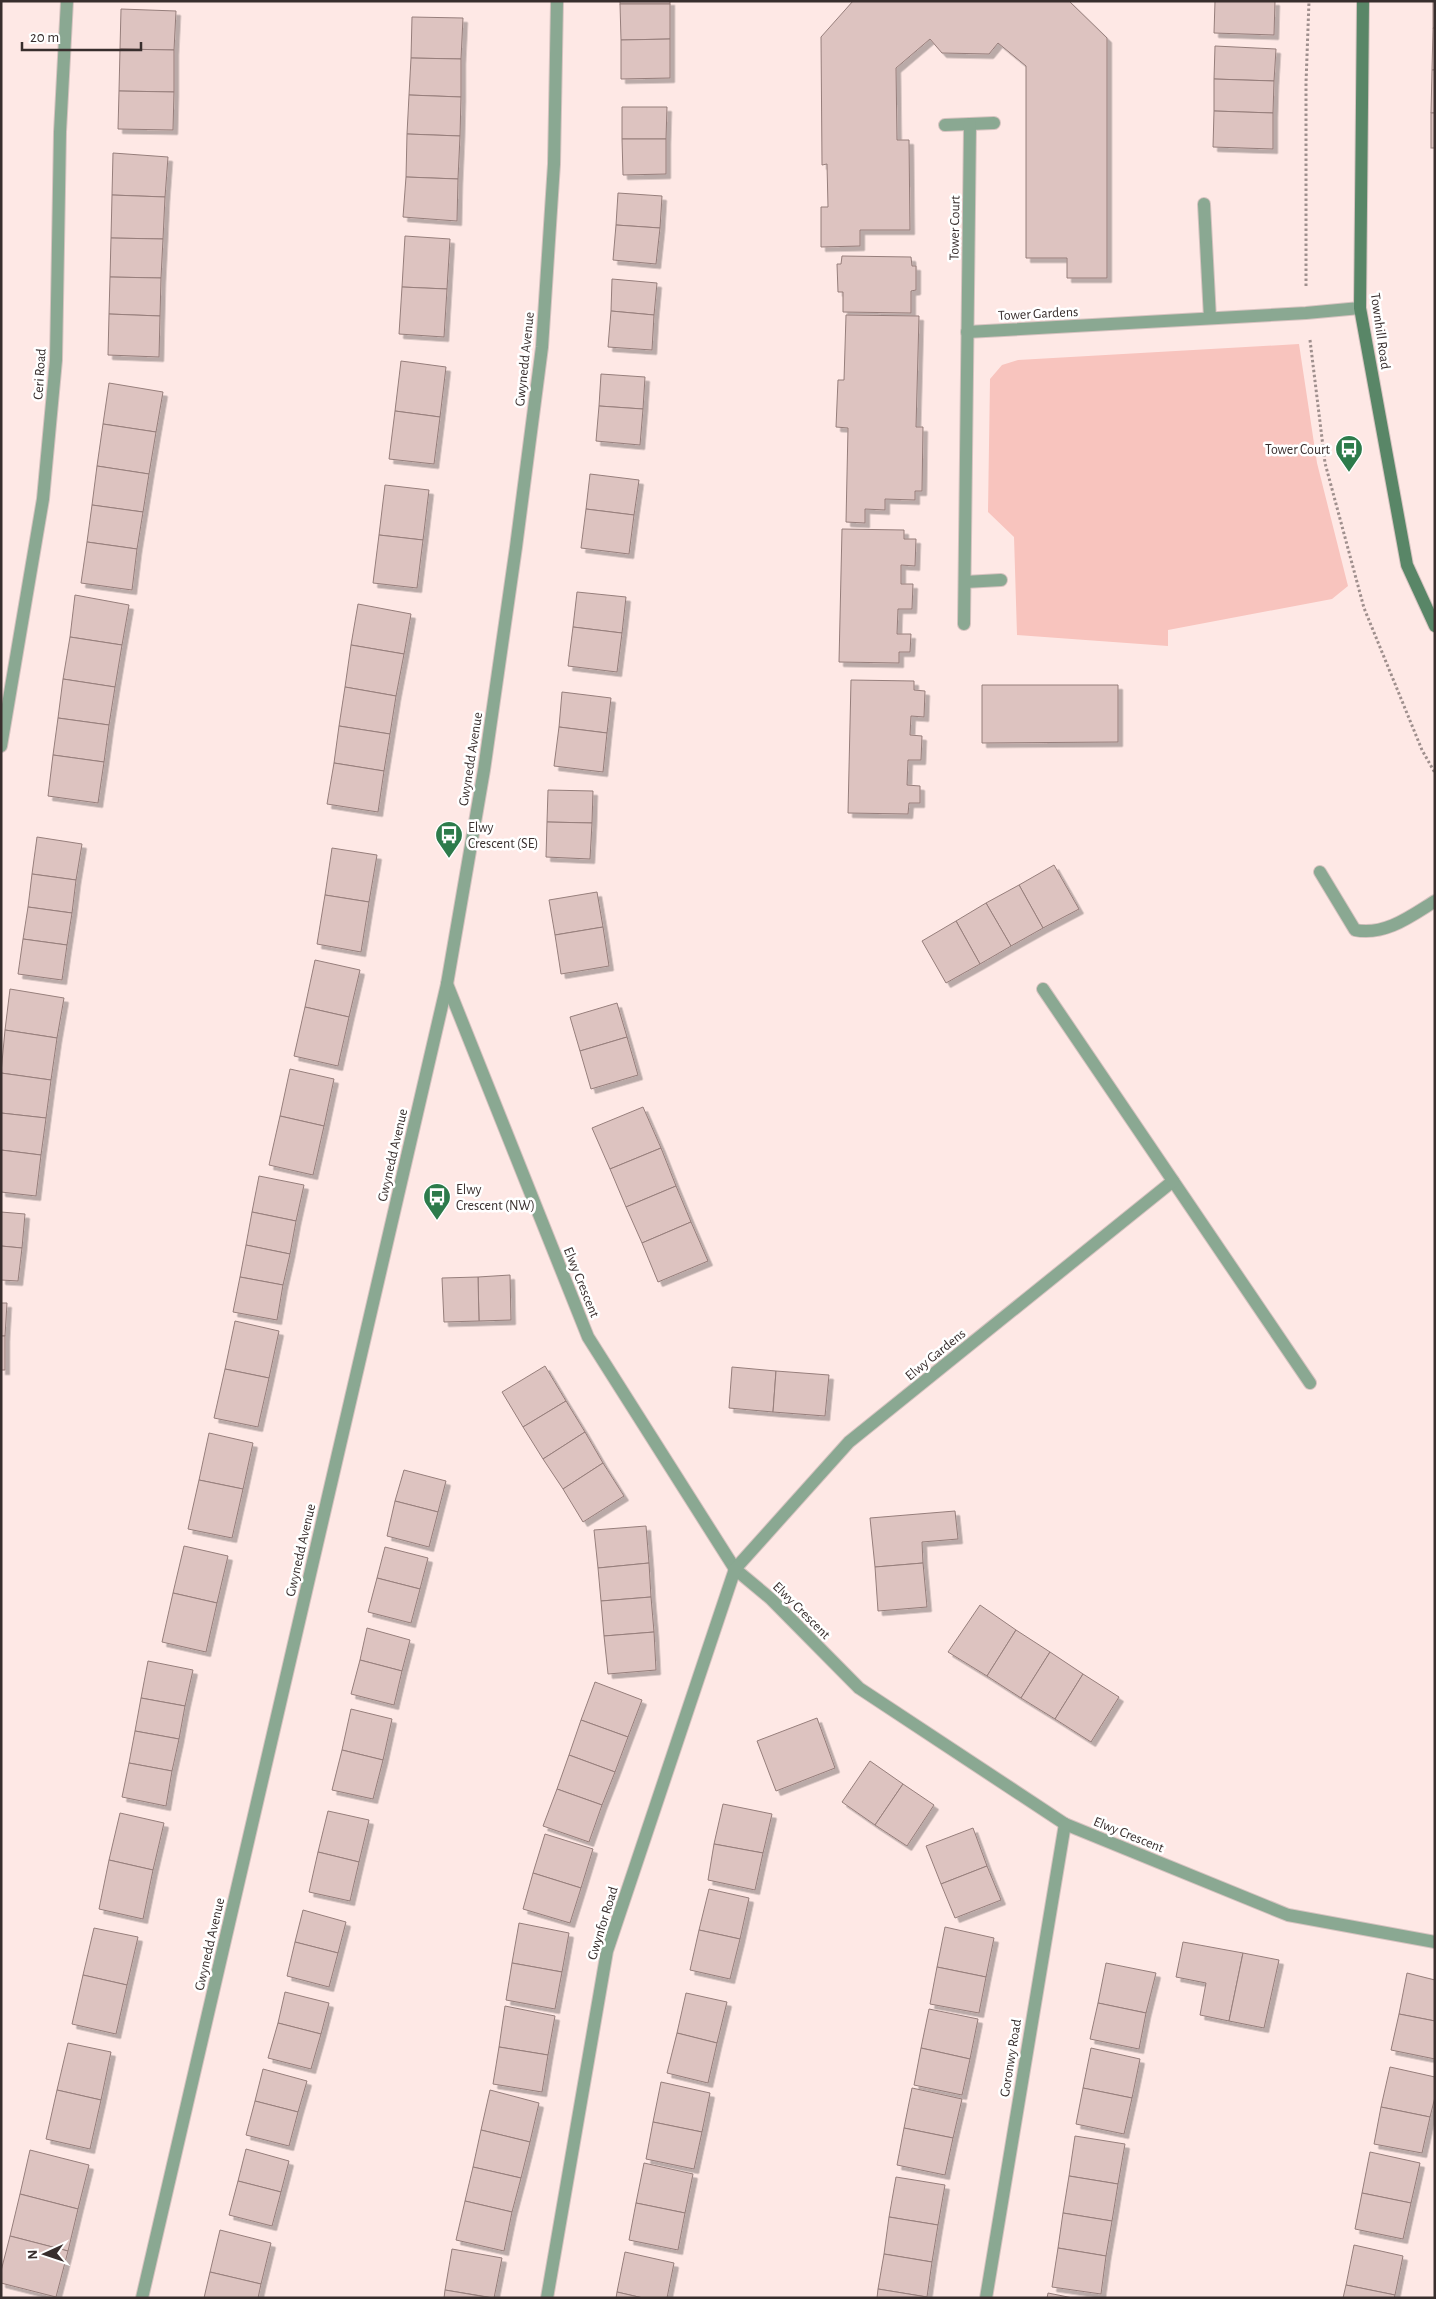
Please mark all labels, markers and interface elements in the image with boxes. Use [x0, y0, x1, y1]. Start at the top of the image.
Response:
scale bar [22, 20, 141, 52]
text: 20 m [30, 30, 59, 45]
street label: Tower Court [947, 195, 963, 261]
street label: Townhill Road [1368, 292, 1392, 370]
street label: Tower Gardens [998, 305, 1079, 323]
street label: Gwynedd Avenue [513, 311, 537, 407]
street label: Ceri Road [31, 348, 49, 400]
bus stop icon: Tower Court [1334, 434, 1364, 473]
place label: Tower Court [1265, 443, 1331, 457]
street label: Gwynedd Avenue [457, 711, 485, 807]
bus stop icon: Elwy Crescent (SE) [434, 820, 464, 859]
place label: Elwy Crescent (SE) [468, 821, 539, 851]
street label: Gwynedd Avenue [375, 1107, 410, 1203]
bus stop icon: Elwy Crescent (NW) [422, 1182, 452, 1221]
place label: Elwy Crescent (NW) [456, 1183, 535, 1213]
street label: Elwy Crescent [561, 1245, 602, 1320]
street label: Elwy Gardens [903, 1326, 968, 1383]
street label: Gwynedd Avenue [283, 1502, 318, 1598]
street label: Elwy Crescent [770, 1579, 833, 1642]
street label: Elwy Crescent [1091, 1814, 1166, 1856]
street label: Gwynfor Road [585, 1885, 621, 1962]
street label: Gwynedd Avenue [192, 1896, 227, 1992]
street label: Goronwy Road [998, 2018, 1024, 2098]
north arrow [20, 2229, 70, 2279]
text: N [26, 2249, 40, 2260]

